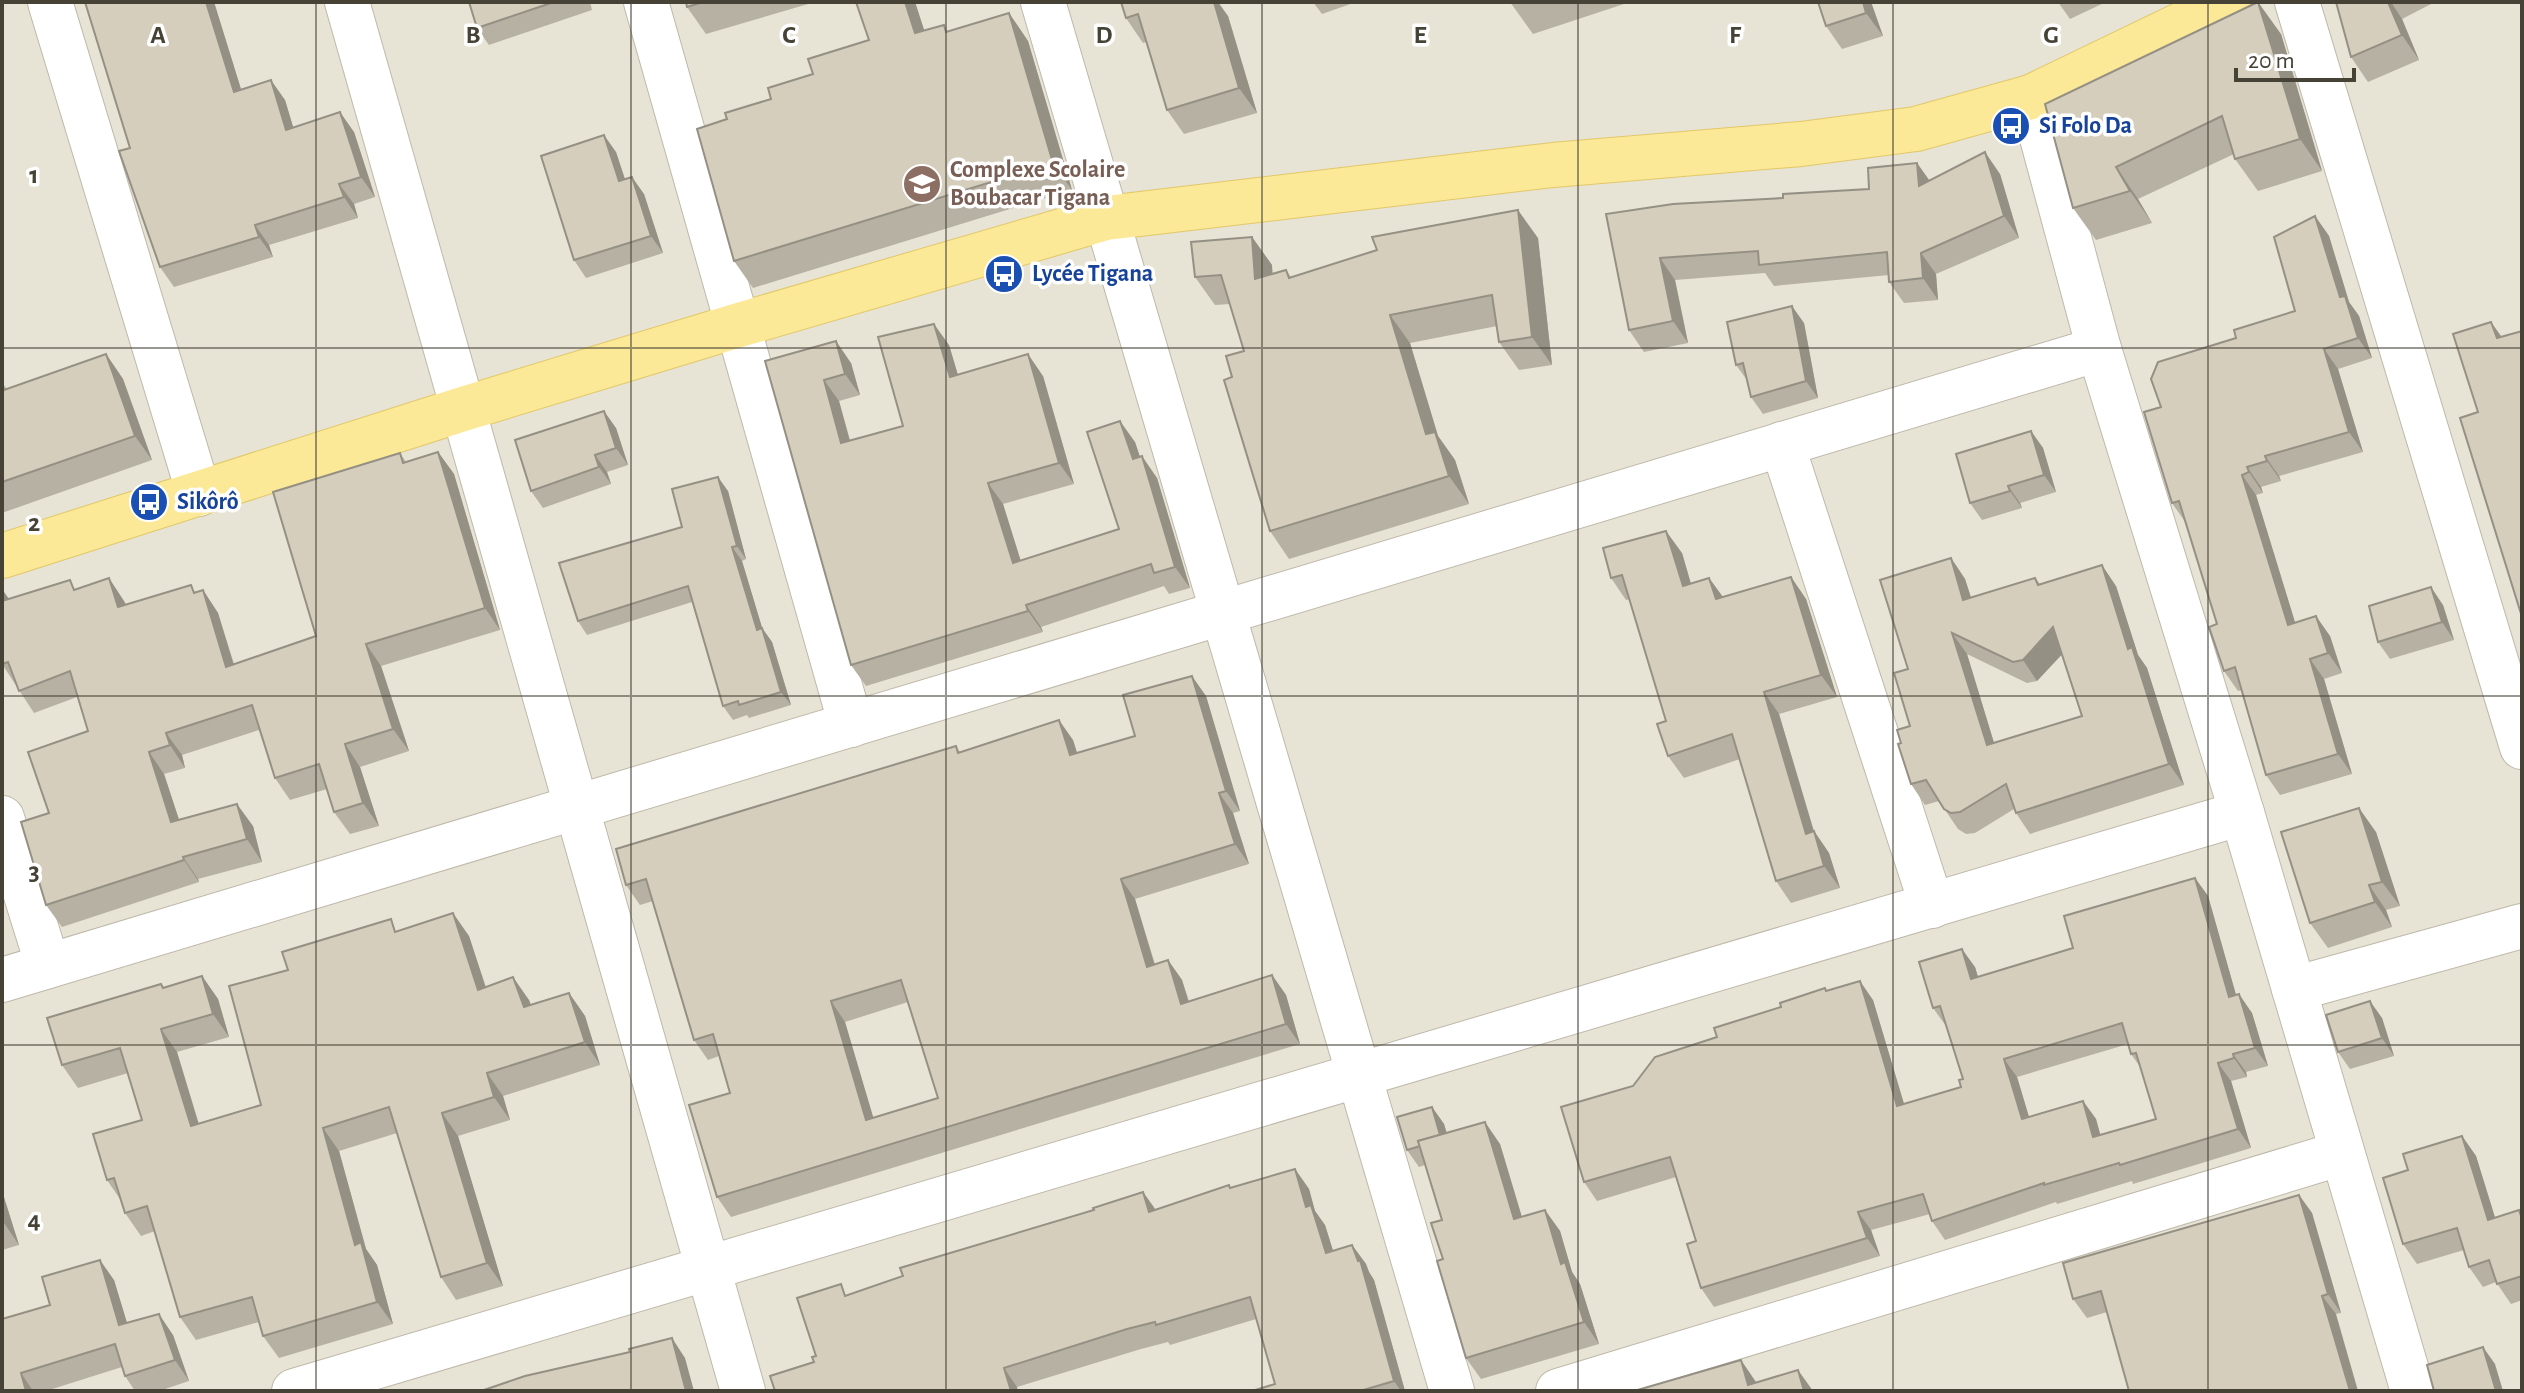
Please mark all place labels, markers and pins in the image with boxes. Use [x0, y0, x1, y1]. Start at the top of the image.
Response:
bus stop icon: Si Folo Da [1990, 105, 2032, 147]
place label: Si Folo Da [2039, 114, 2132, 138]
place label: Complexe Scolaire Boubacar Tigana [950, 158, 1125, 210]
school or university icon: Complexe Scolaire Boubacar Tigana [901, 163, 943, 205]
bus stop icon: Lycée Tigana [983, 253, 1025, 295]
place label: Lycée Tigana [1032, 262, 1153, 286]
bus stop icon: Sikôrô [128, 481, 170, 523]
place label: Sikôrô [177, 490, 239, 514]

